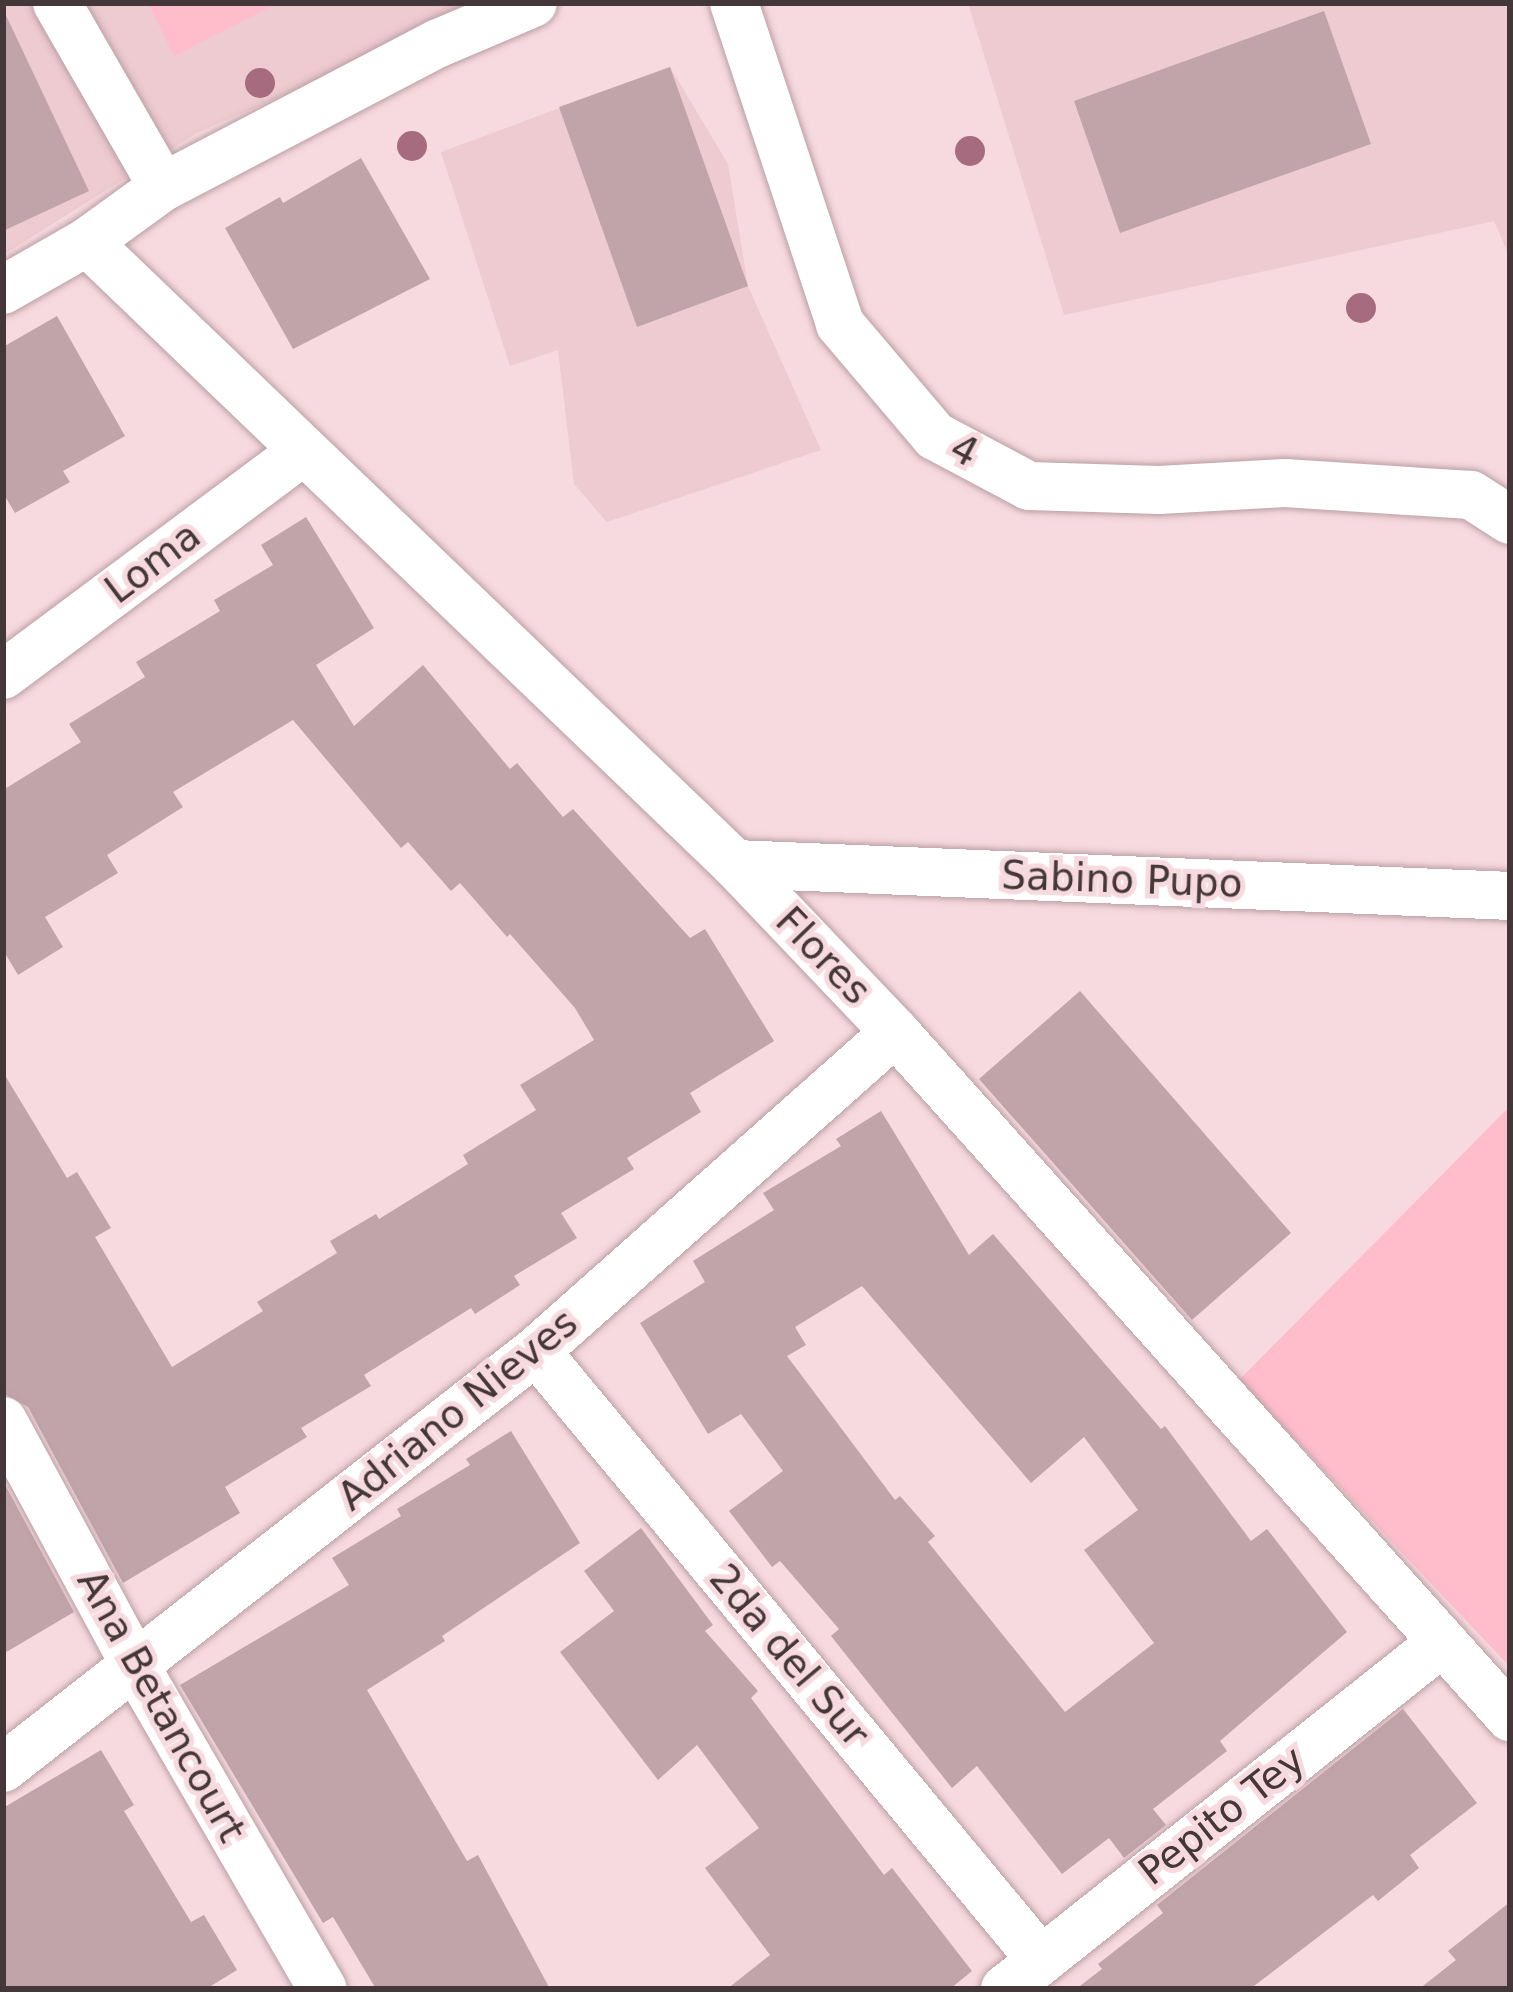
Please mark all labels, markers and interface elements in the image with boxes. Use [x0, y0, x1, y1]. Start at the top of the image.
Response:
street label: 4 [942, 425, 986, 477]
street label: Loma [96, 512, 210, 614]
street label: Sabino Pupo [1001, 852, 1243, 908]
street label: Flores [766, 898, 880, 1014]
street label: Adriano Nieves [329, 1299, 587, 1521]
street label: 2da del Sur [699, 1555, 879, 1757]
street label: Ana Betancourt [67, 1562, 255, 1850]
street label: Pepito Tey [1130, 1737, 1314, 1895]

